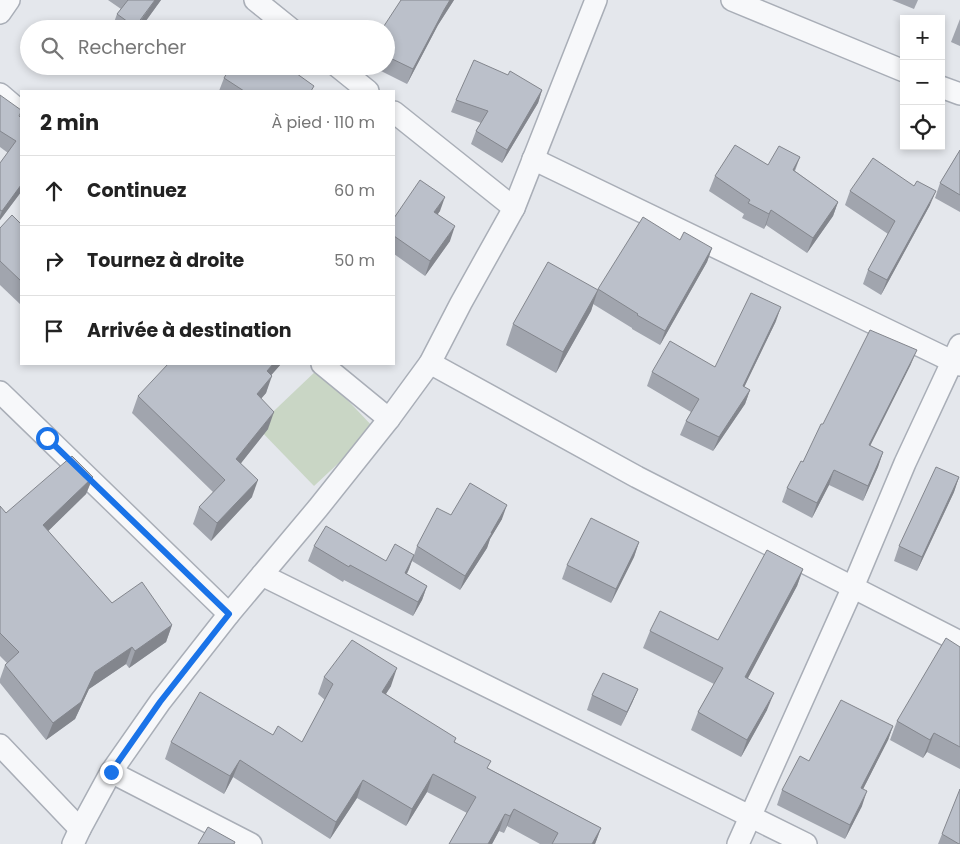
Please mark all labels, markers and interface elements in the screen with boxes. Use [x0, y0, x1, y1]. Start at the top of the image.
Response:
map controls [900, 15, 945, 150]
button: + [900, 15, 945, 60]
search box [20, 20, 395, 75]
icon: search [38, 34, 66, 62]
text: Rechercher [78, 34, 186, 61]
button: − [900, 60, 945, 105]
button: locate [900, 105, 945, 150]
text: 2 min [40, 108, 99, 137]
text: À pied · 110 m [271, 111, 375, 134]
icon: ahead [40, 177, 68, 205]
text: Continuez [87, 177, 186, 204]
text: 60 m [334, 179, 375, 202]
icon: right [40, 247, 68, 275]
text: Tournez à droite [87, 247, 244, 274]
text: 50 m [334, 249, 375, 272]
icon: arrive [40, 317, 68, 345]
text: Arrivée à destination [87, 317, 292, 344]
route start [36, 427, 59, 450]
route end [100, 761, 123, 784]

